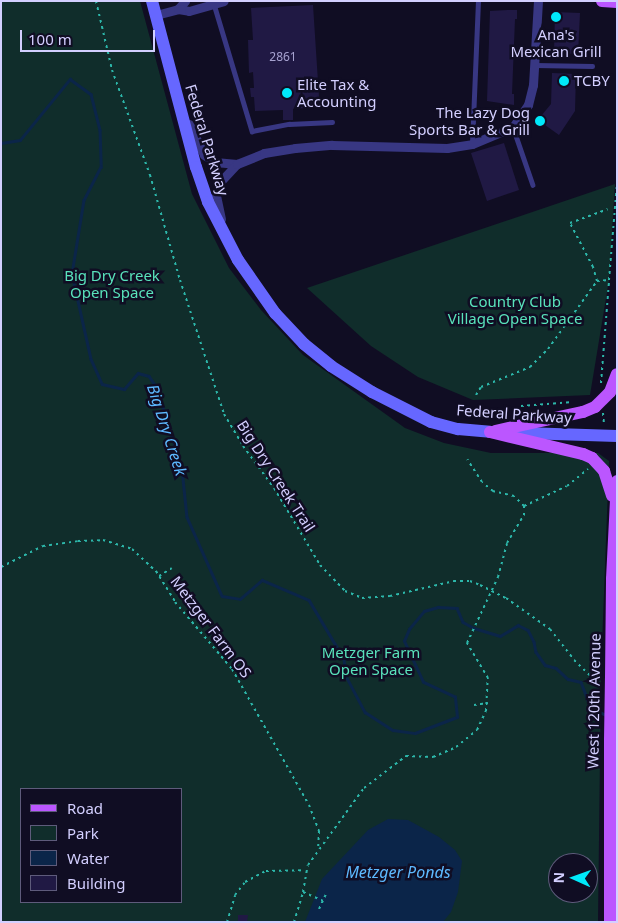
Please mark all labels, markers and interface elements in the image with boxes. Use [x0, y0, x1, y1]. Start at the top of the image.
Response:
marker: Ana's Mexican Grill [550, 11, 562, 23]
scale bar [22, 20, 158, 52]
place label: Ana's Mexican Grill [510, 25, 602, 60]
text: 100 m [28, 29, 72, 49]
house number: 2861 [269, 50, 297, 64]
place label: TCBY [574, 72, 610, 90]
place label: Elite Tax & Accounting [297, 75, 376, 110]
marker: TCBY [558, 75, 570, 87]
street label: Federal Parkway [182, 82, 232, 198]
marker: Elite Tax & Accounting [281, 87, 293, 99]
place label: The Lazy Dog Sports Bar & Grill [409, 103, 530, 138]
marker: The Lazy Dog Sports Bar & Grill [534, 115, 546, 127]
park label: Big Dry Creek Open Space [64, 266, 160, 301]
park label: Country Club Village Open Space [448, 292, 582, 327]
water label: Big Dry Creek [143, 382, 191, 478]
street label: Federal Parkway [456, 401, 572, 427]
street label: Big Dry Creek Trail [233, 417, 319, 535]
street label: Metzger Farm OS [167, 573, 255, 681]
street label: West 120th Avenue [584, 633, 604, 769]
park label: Metzger Farm Open Space [322, 643, 420, 678]
legend [20, 788, 182, 903]
text: Road [67, 798, 103, 818]
text: Park [67, 823, 99, 843]
text: Water [67, 848, 109, 868]
north arrow [548, 853, 598, 903]
water label: Metzger Ponds [345, 862, 451, 882]
text: N [549, 871, 568, 884]
text: Building [67, 873, 125, 893]

